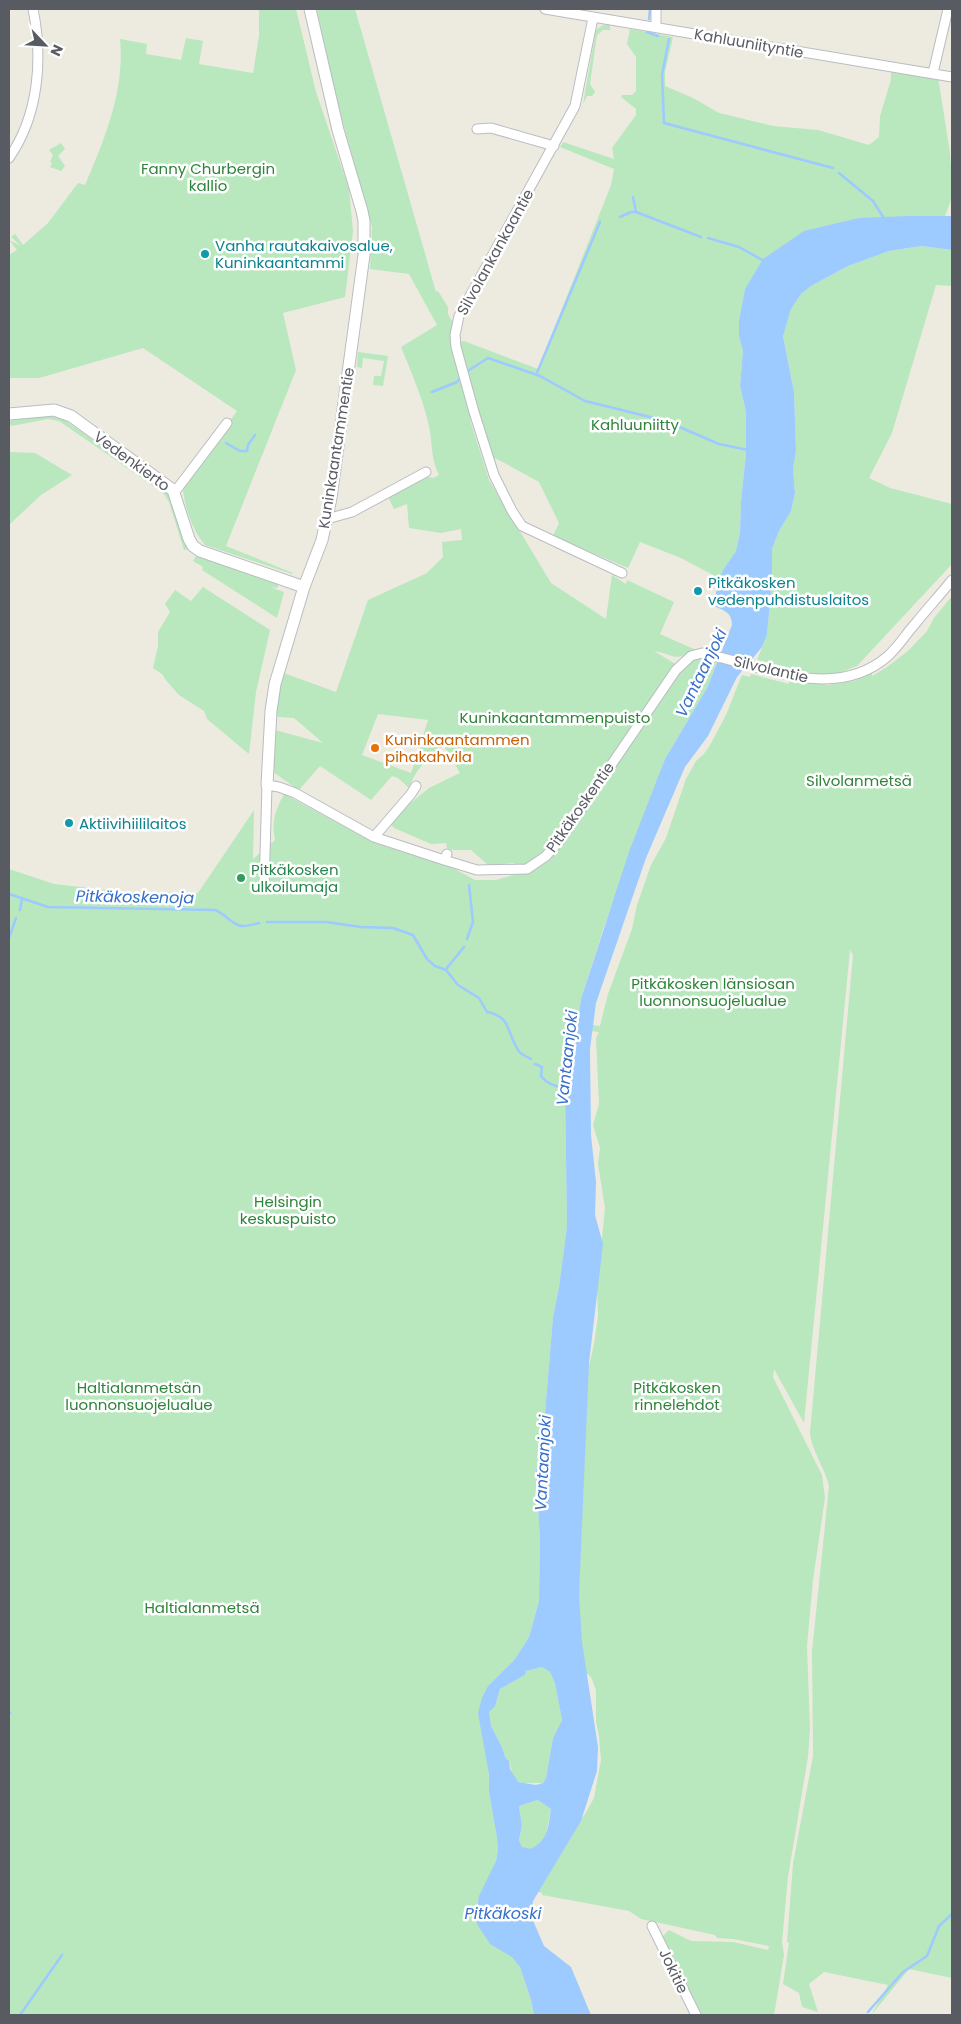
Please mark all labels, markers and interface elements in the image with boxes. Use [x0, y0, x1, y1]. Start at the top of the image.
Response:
north arrow [20, 20, 70, 70]
street label: Kahluuniityntie [693, 23, 805, 63]
text: N [45, 41, 68, 59]
park label: Fanny Churbergin kallio [141, 158, 275, 196]
street label: Silvolankankaantie [452, 185, 538, 319]
place label: Vanha rautakaivosalue, Kuninkaantammi [215, 235, 393, 273]
marker: Vanha rautakaivosalue, Kuninkaantammi [199, 248, 211, 260]
street label: Kuninkaantammentie [313, 366, 359, 530]
park label: Kahluuniitty [591, 414, 680, 435]
street label: Vedenkierto [89, 426, 175, 496]
place label: Pitkäkosken vedenpuhdistuslaitos [708, 572, 869, 610]
marker: Pitkäkosken vedenpuhdistuslaitos [692, 585, 704, 597]
water label: Vantaanjoki [670, 624, 733, 721]
street label: Silvolantie [732, 650, 810, 688]
park label: Kuninkaantammenpuisto [460, 707, 650, 728]
place label: Kuninkaantammen pihakahvila [385, 729, 529, 767]
marker: Kuninkaantammen pihakahvila [369, 742, 381, 754]
street label: Pitkäkoskentie [541, 758, 619, 856]
park label: Silvolanmetsä [806, 770, 912, 791]
place label: Aktiivihiililaitos [79, 813, 187, 834]
marker: Aktiivihiililaitos [63, 817, 75, 829]
place label: Pitkäkosken ulkoilumaja [251, 859, 338, 897]
marker: Pitkäkosken ulkoilumaja [235, 872, 247, 884]
water label: Pitkäkoskenoja [76, 884, 195, 910]
park label: Pitkäkosken länsiosan luonnonsuojelualue [631, 973, 795, 1011]
water label: Vantaanjoki [551, 1008, 584, 1107]
park label: Helsingin keskuspuisto [240, 1191, 336, 1229]
park label: Haltialanmetsän luonnonsuojelualue [65, 1377, 213, 1415]
park label: Pitkäkosken rinnelehdot [633, 1377, 721, 1415]
water label: Vantaanjoki [529, 1413, 557, 1512]
park label: Haltialanmetsä [144, 1597, 260, 1618]
water label: Pitkäkoski [464, 1902, 543, 1925]
street label: Jokitie [654, 1945, 694, 1997]

